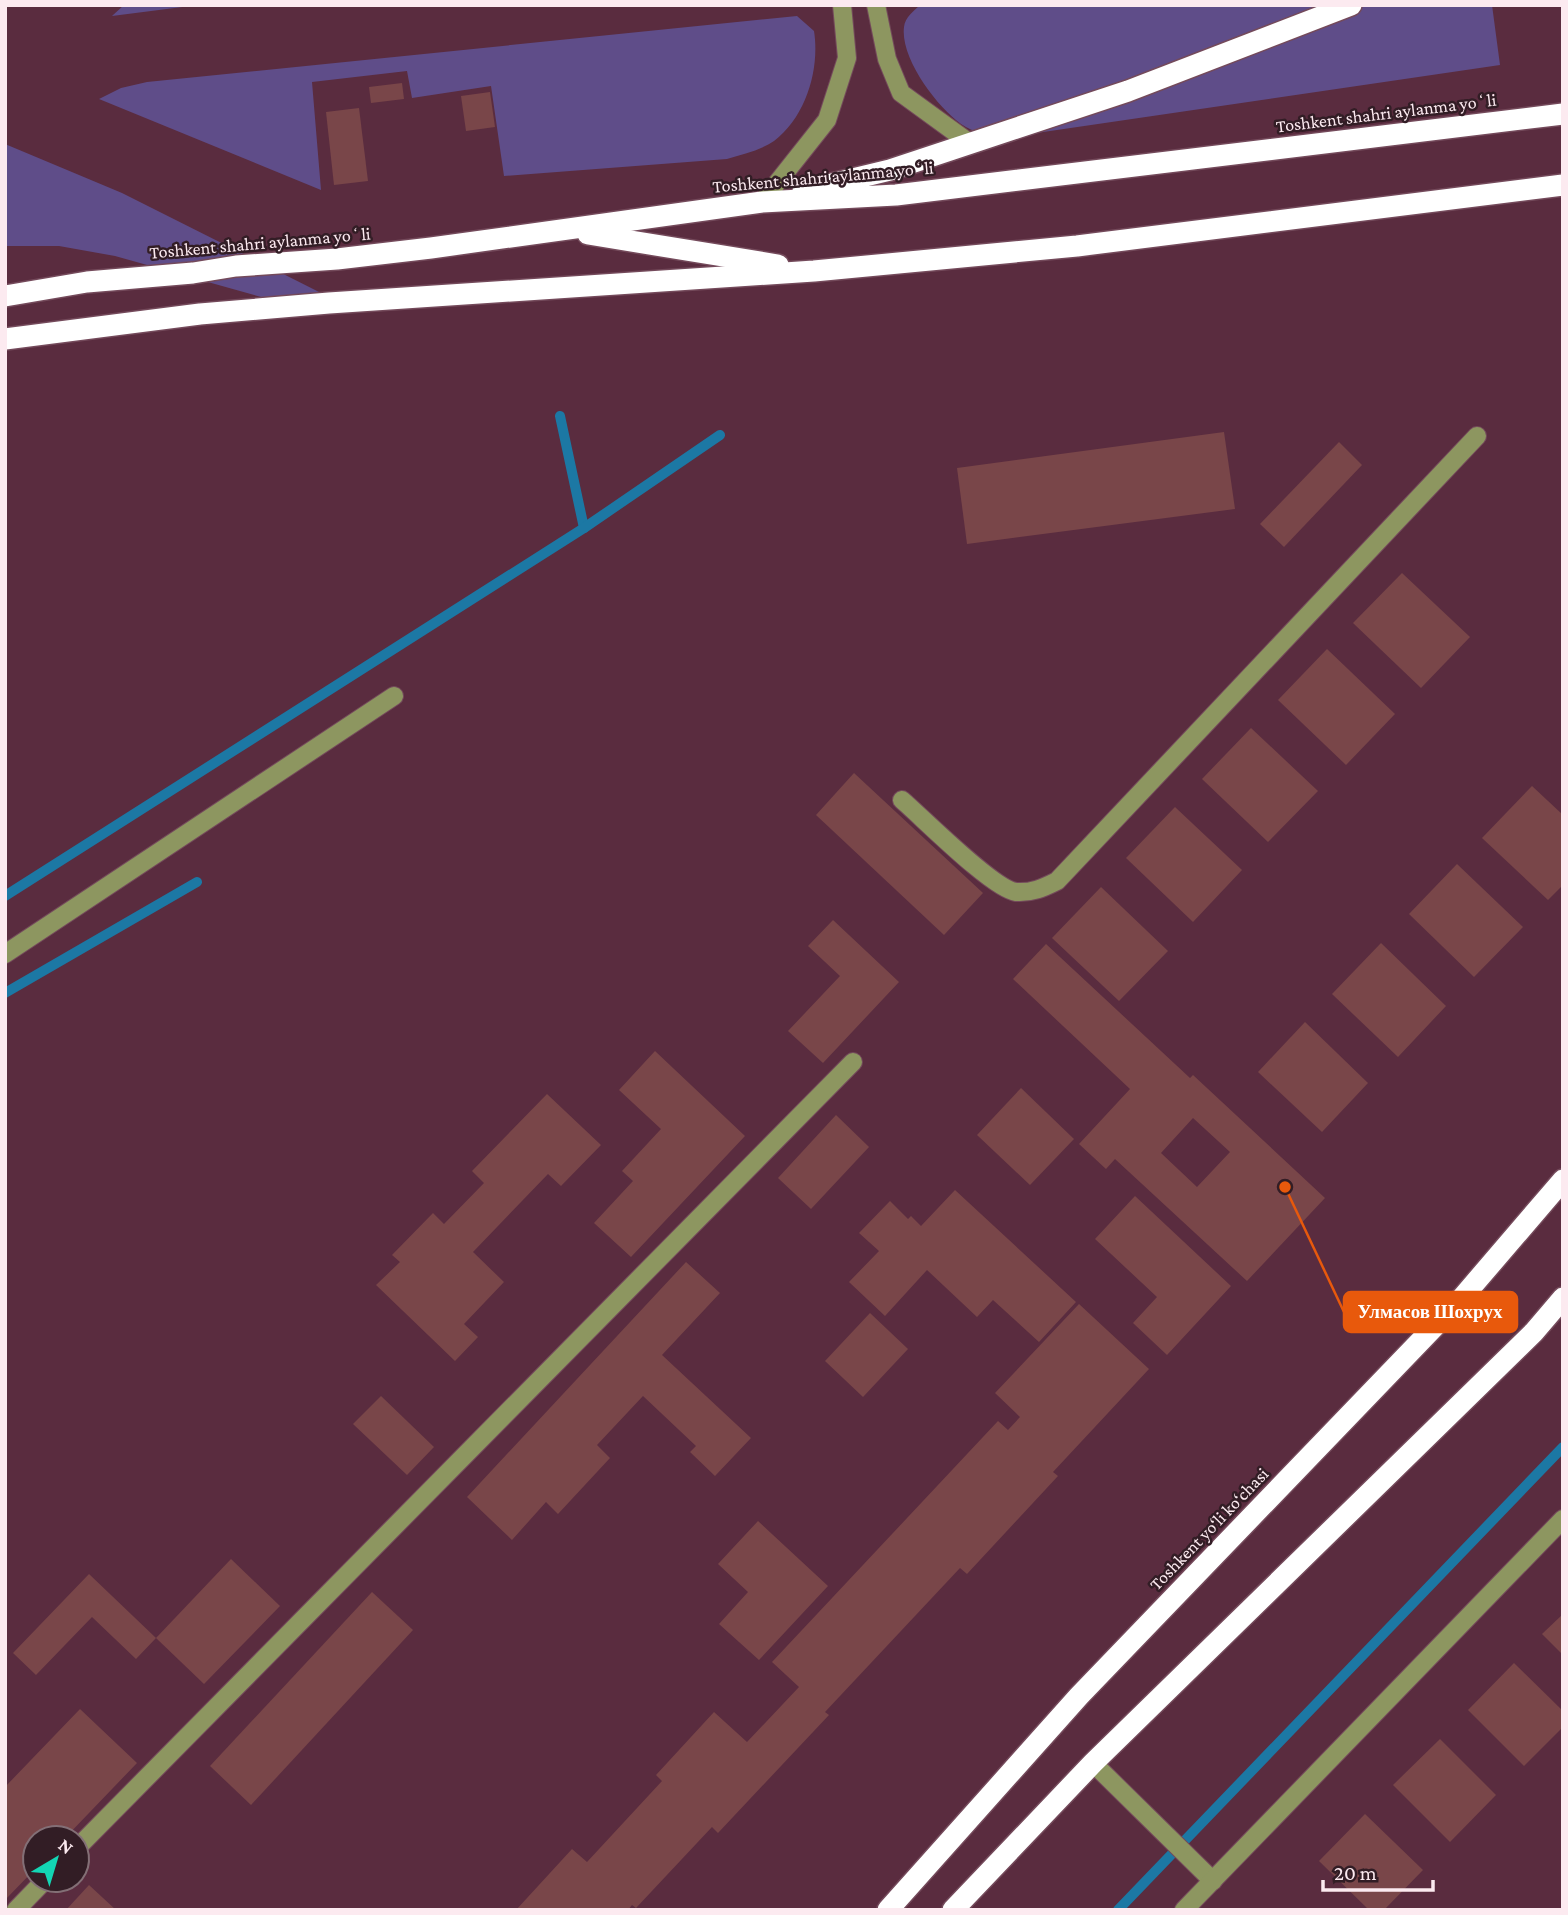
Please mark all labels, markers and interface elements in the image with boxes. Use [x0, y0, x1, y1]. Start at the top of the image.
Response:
street label: Toshkent shahri aylanma yoʻli [1275, 90, 1498, 136]
street label: Toshkent shahri aylanma yoʻli [712, 157, 935, 197]
street label: Toshkent shahri aylanma yoʻli [149, 223, 372, 263]
callout: Улмасов Шохрух [1344, 1292, 1517, 1332]
text: Улмасов Шохрух [1358, 1301, 1503, 1322]
street label: Toshkent yo‘li ko‘chasi [1146, 1464, 1273, 1594]
north arrow [21, 1824, 91, 1894]
text: N [55, 1834, 78, 1858]
scale bar [1323, 1848, 1433, 1892]
text: 20 m [1334, 1861, 1377, 1885]

